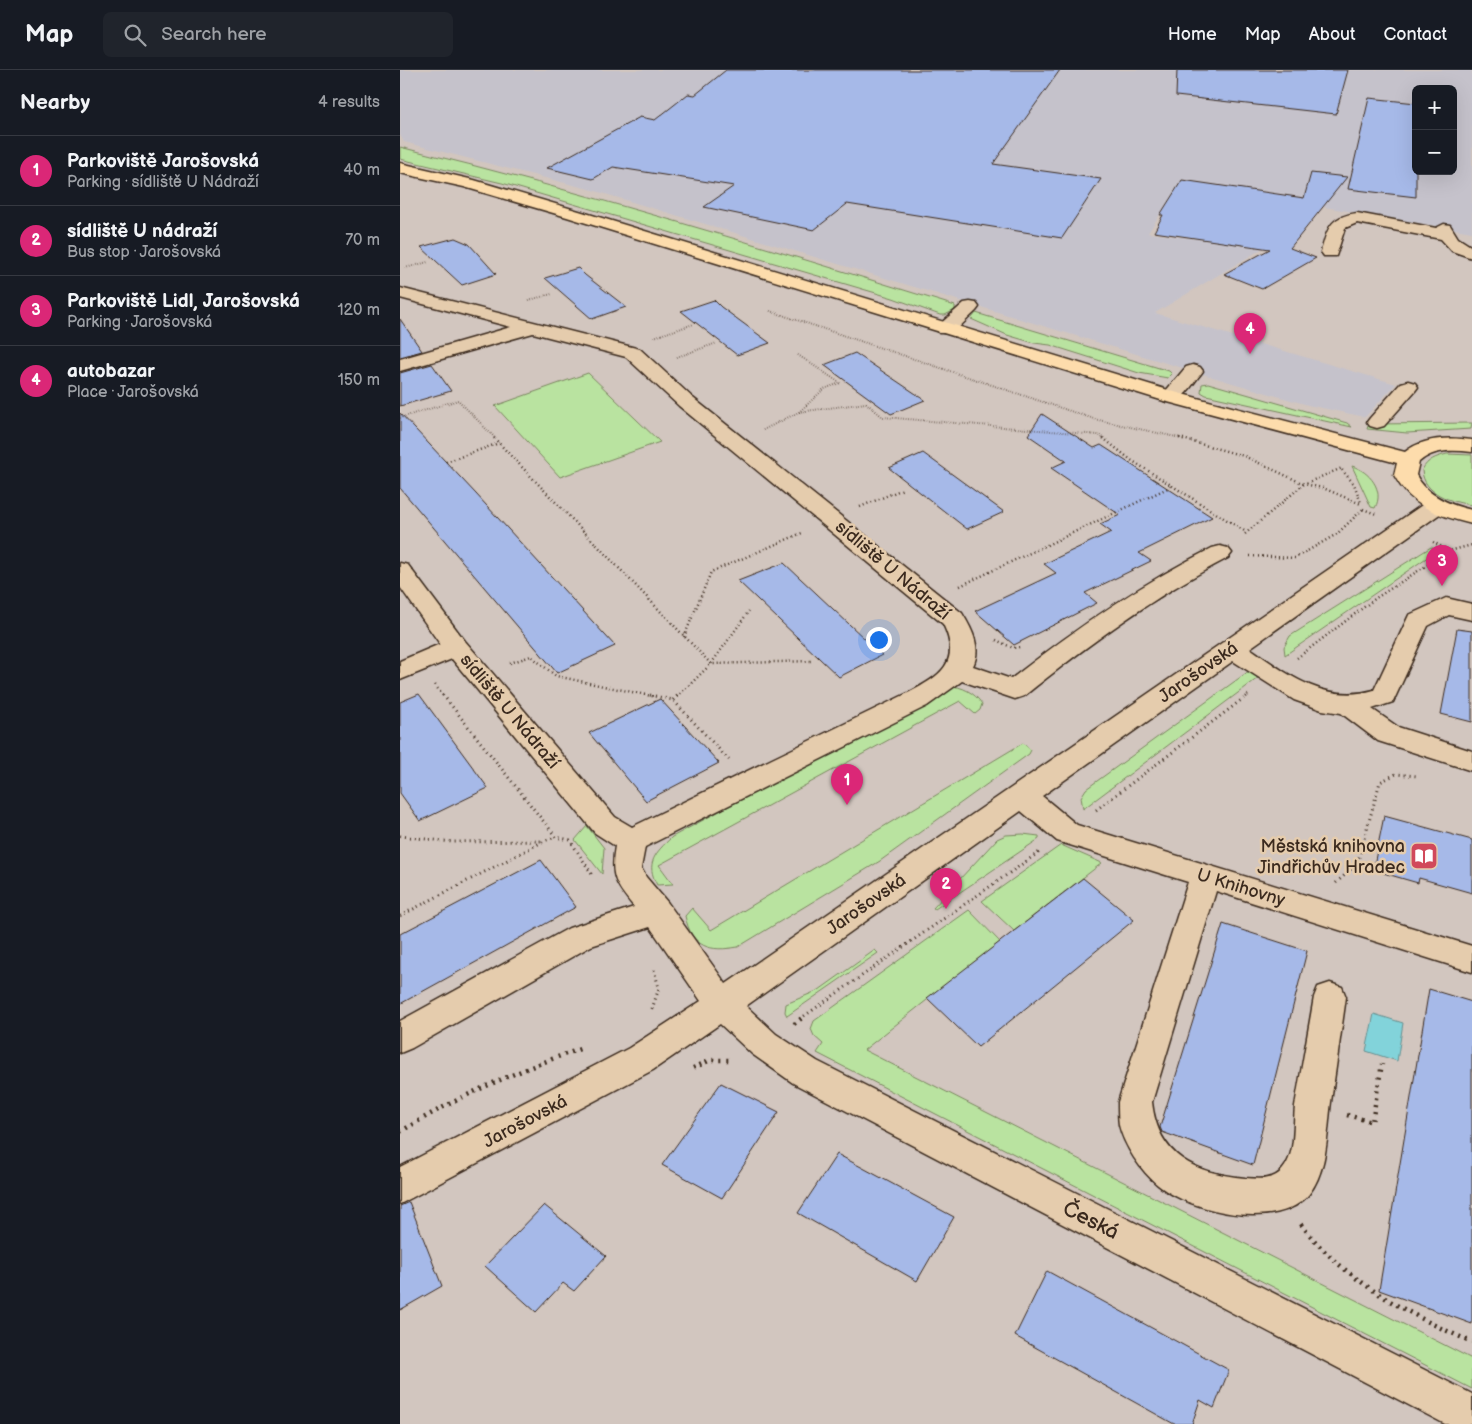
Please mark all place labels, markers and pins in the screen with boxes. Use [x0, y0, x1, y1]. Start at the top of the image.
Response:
pin: 4 [1234, 313, 1266, 354]
pin: 3 [1426, 545, 1458, 586]
pin: 1 [831, 764, 863, 805]
place label: Městská knihovna Jindřichův Hradec [1257, 836, 1405, 878]
library icon: Městská knihovna Jindřichův Hradec [1409, 841, 1439, 871]
pin: 2 [930, 868, 962, 909]

